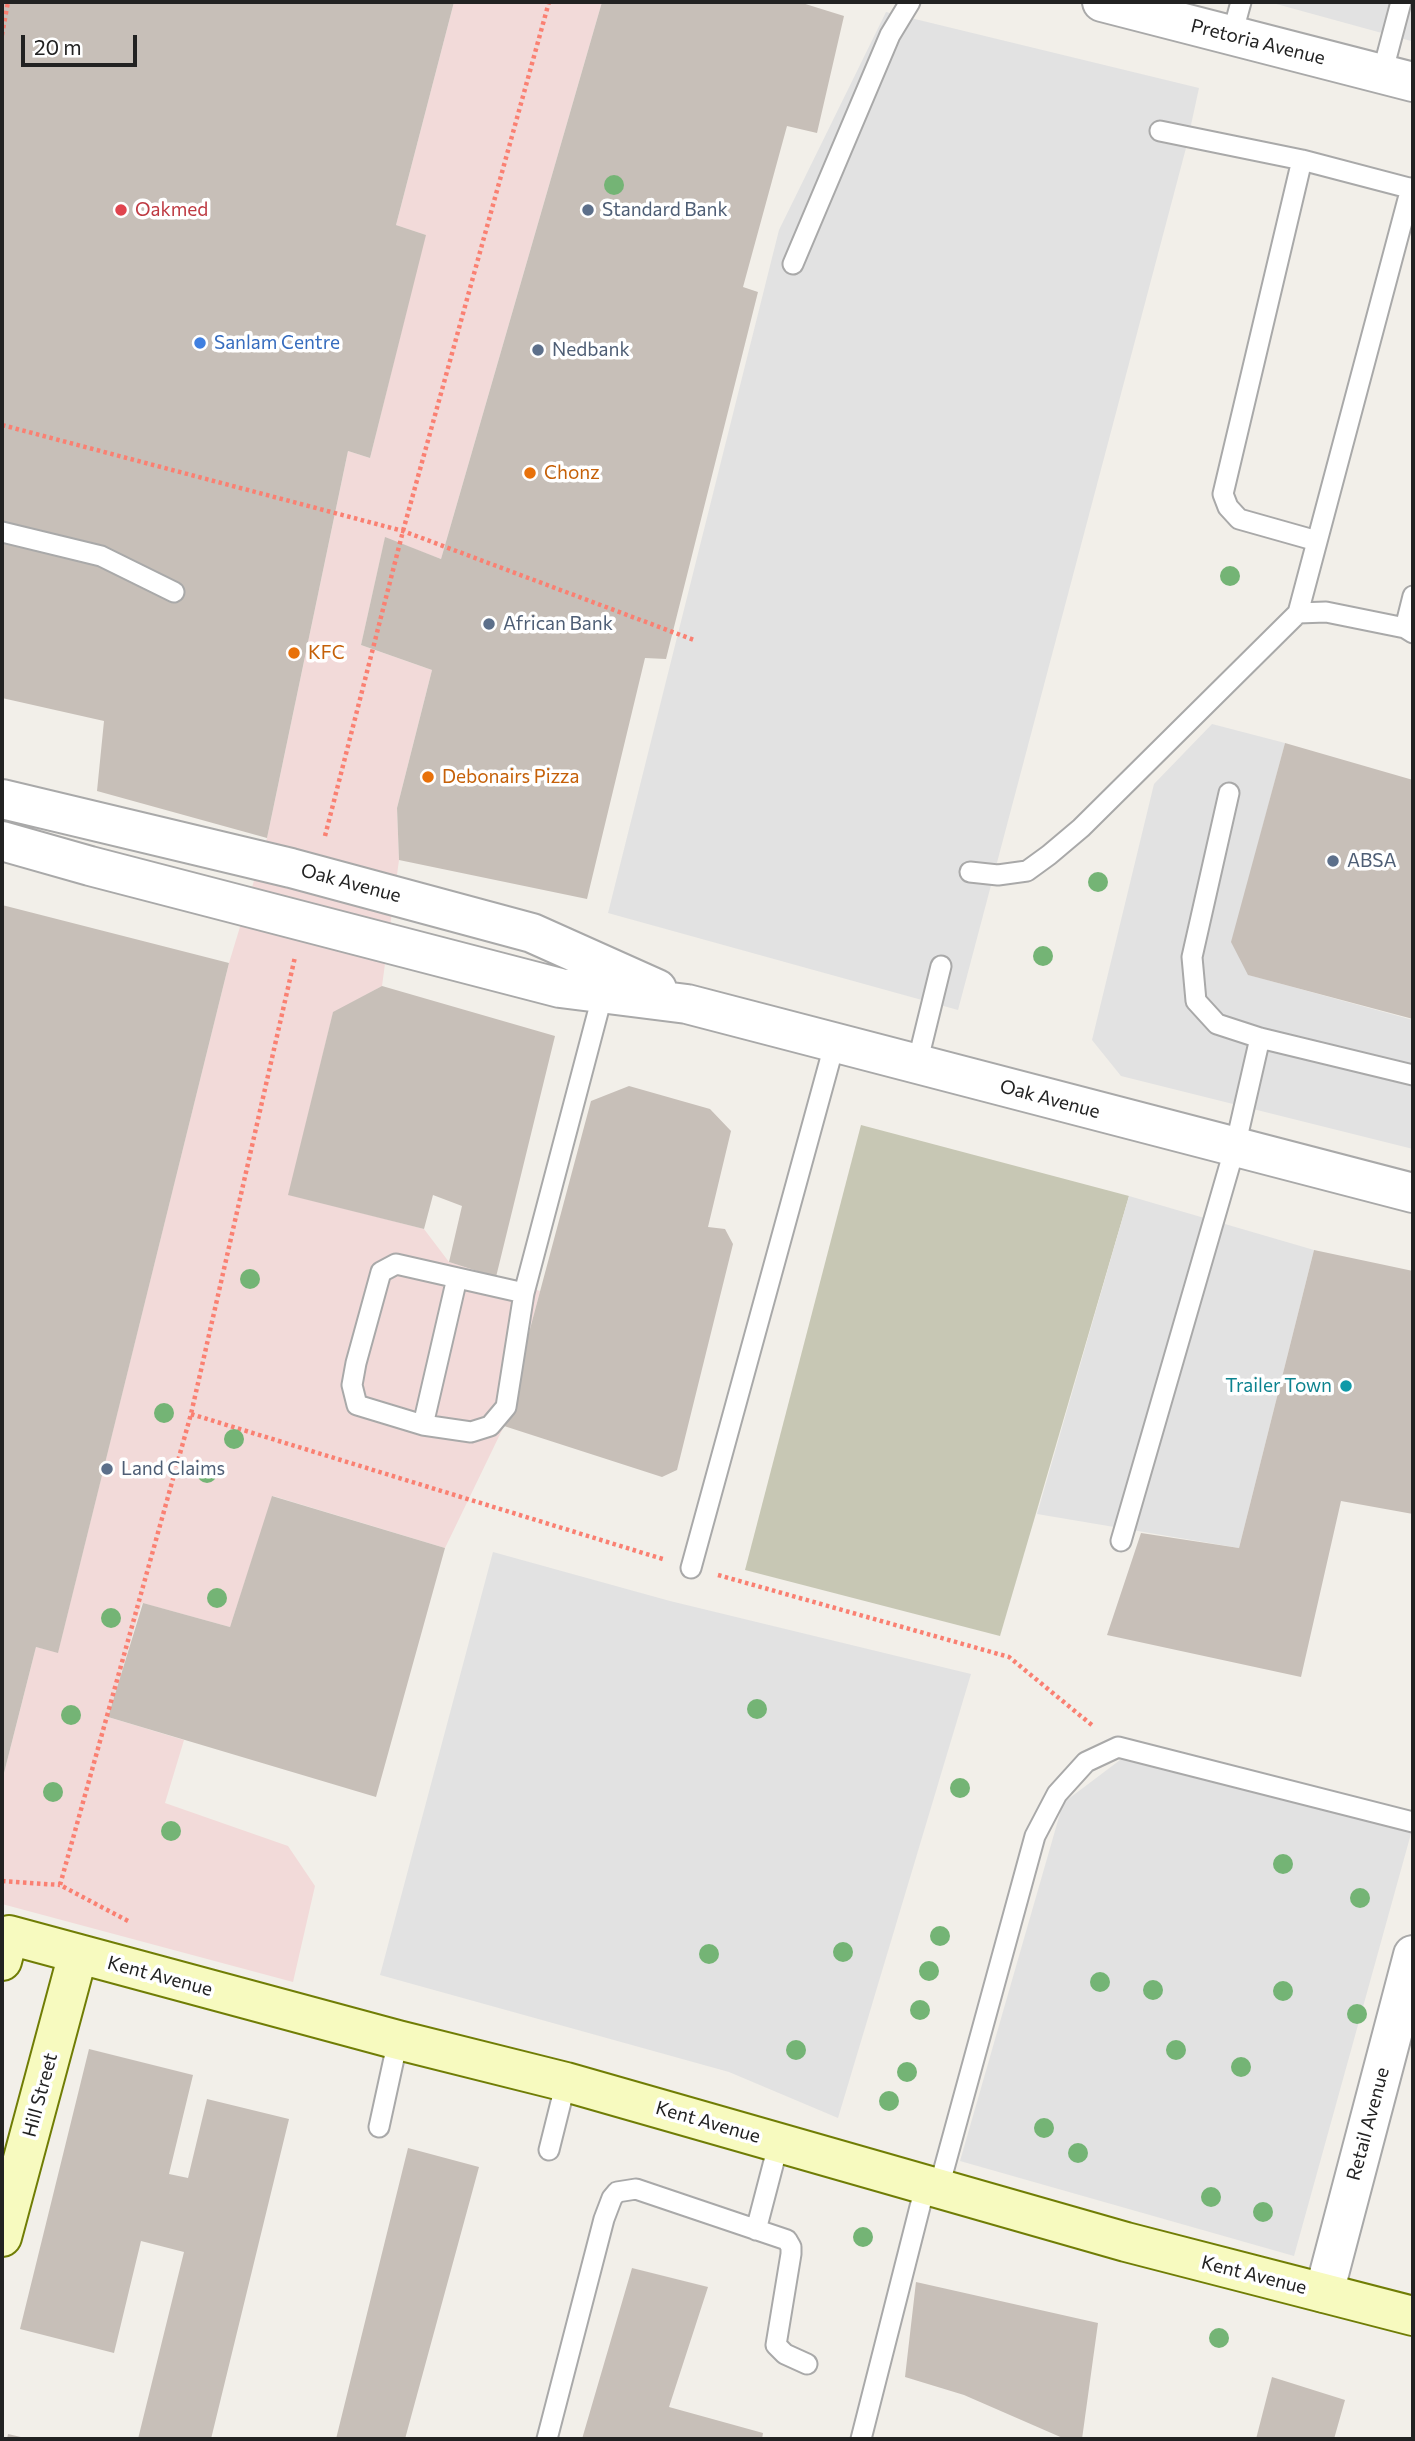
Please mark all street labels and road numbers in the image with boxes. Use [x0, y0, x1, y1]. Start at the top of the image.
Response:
street label: Pretoria Avenue [1189, 14, 1327, 70]
street label: Oak Avenue [298, 859, 404, 907]
street label: Oak Avenue [997, 1075, 1103, 1123]
street label: Kent Avenue [105, 1951, 215, 2001]
street label: Hill Street [18, 2050, 62, 2140]
street label: Retail Avenue [1342, 2065, 1394, 2183]
street label: Kent Avenue [653, 2096, 763, 2148]
street label: Kent Avenue [1199, 2251, 1309, 2299]

